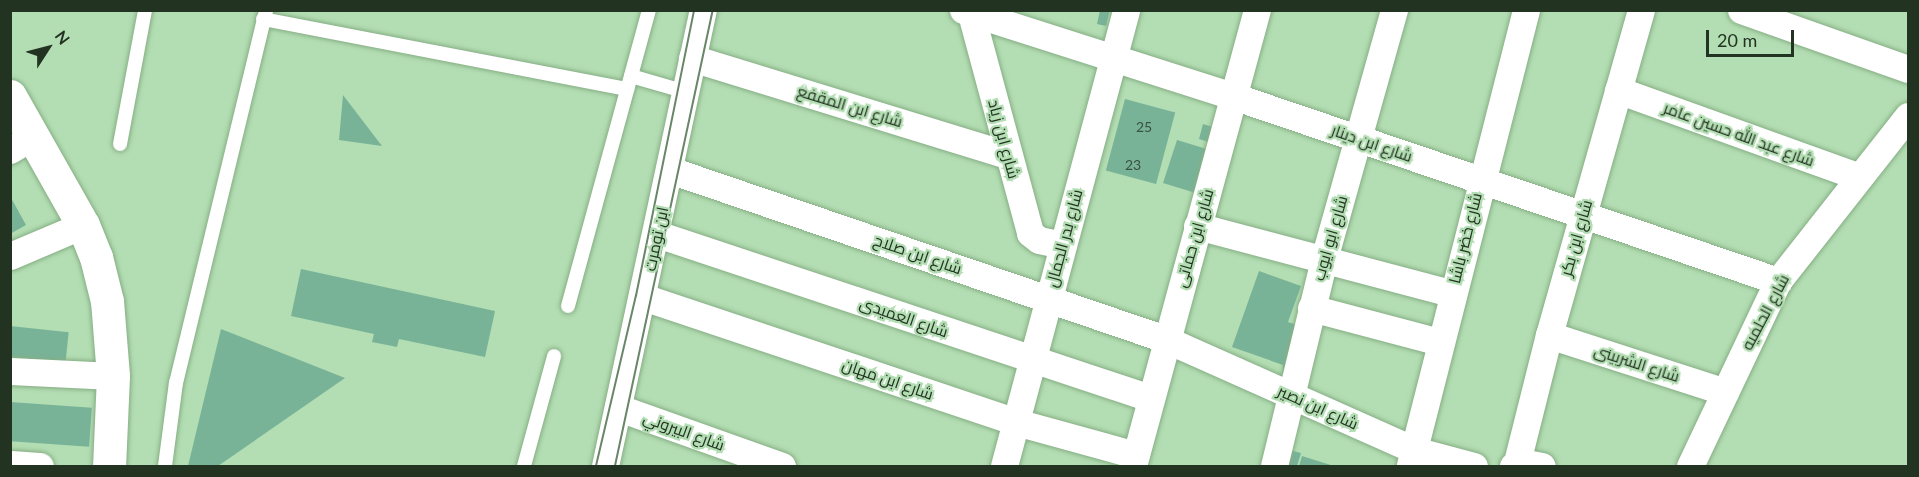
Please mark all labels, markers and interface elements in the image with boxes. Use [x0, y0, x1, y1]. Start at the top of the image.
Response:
north arrow [18, 18, 78, 78]
scale bar [1709, 18, 1798, 56]
text: N [52, 27, 74, 48]
text: 20 m [1717, 29, 1757, 51]
street label: شارع ابن المقفع [795, 81, 905, 131]
street label: شارع ابن زياد [984, 97, 1024, 181]
street label: شارع عبد الله حسين عامر [1661, 98, 1817, 170]
house number: 25 [1136, 119, 1152, 135]
street label: شارع ابن دينار [1329, 120, 1415, 166]
house number: 23 [1125, 157, 1141, 173]
street label: شارع ابن حماتى [1171, 186, 1217, 290]
street label: شارع بدر الجمال [1042, 187, 1086, 289]
street label: شارع خضر باشا [1444, 191, 1486, 285]
street label: شارع ابو ايوب [1309, 193, 1351, 283]
street label: شارع ابن بكر [1556, 198, 1596, 278]
street label: ابن تومرت [640, 205, 672, 273]
street label: شارع ابن صلاح [871, 230, 965, 278]
street label: شارع الحلميه [1737, 271, 1793, 353]
street label: شارع العميدى [857, 293, 951, 341]
street label: شارع الشربينى [1592, 340, 1682, 386]
street label: شارع ابن مهان [840, 354, 936, 404]
street label: شارع ابن نصير [1275, 381, 1361, 433]
street label: شارع البيروني [641, 407, 727, 455]

